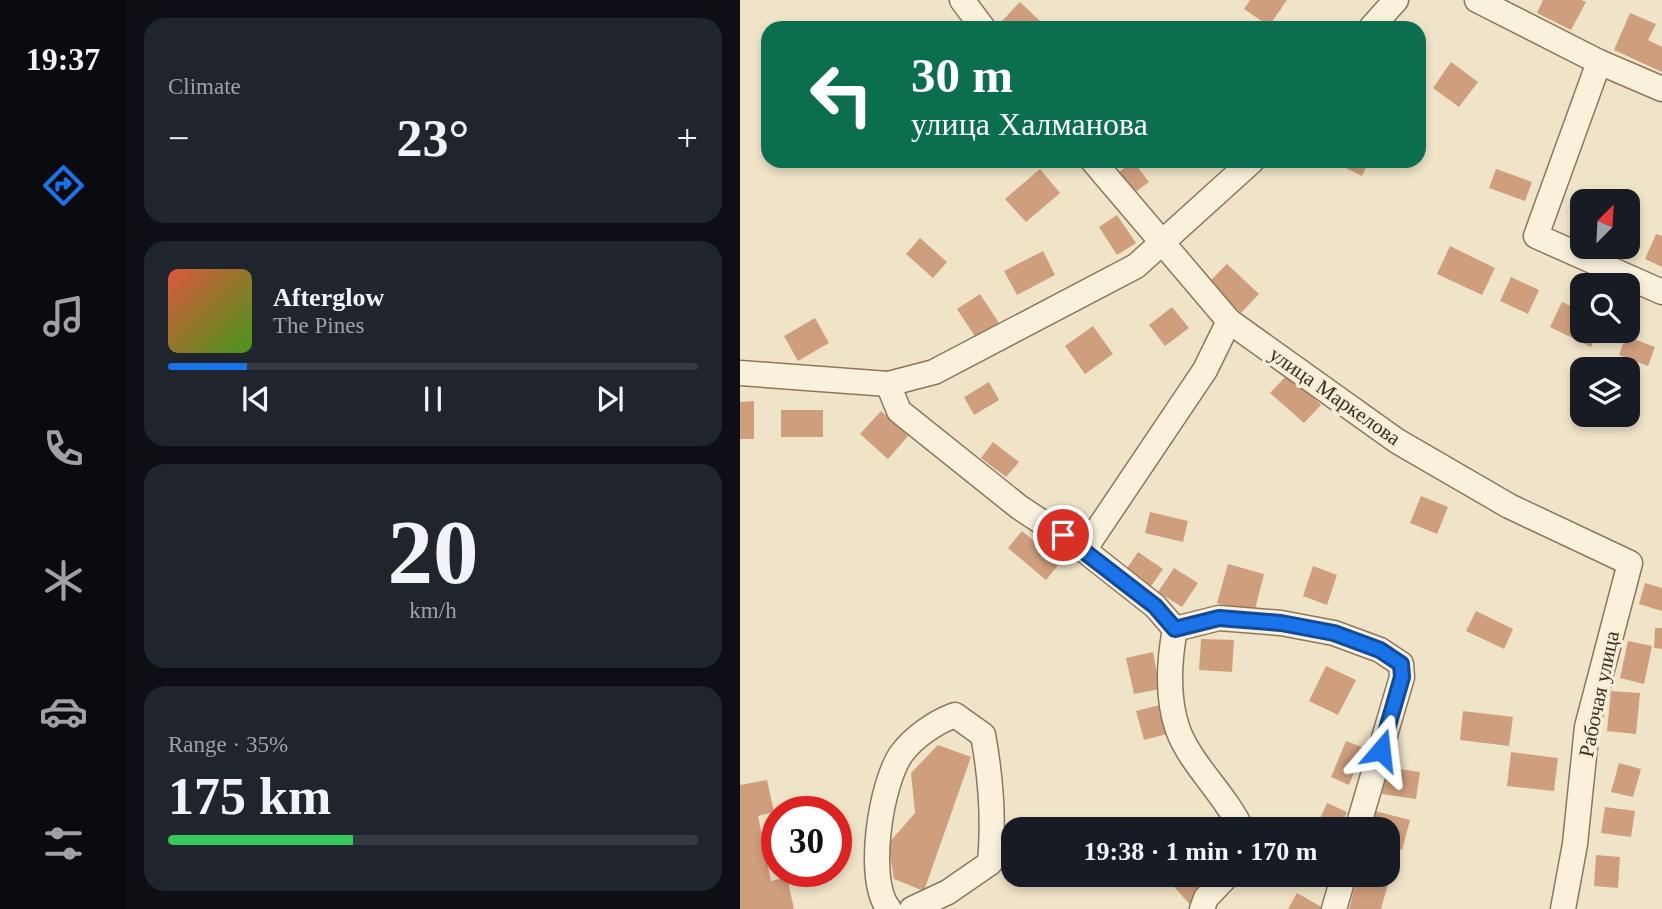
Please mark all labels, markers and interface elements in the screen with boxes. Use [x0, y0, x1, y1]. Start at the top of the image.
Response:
text: 19:37 [26, 41, 100, 77]
text: 30 m [911, 48, 1013, 103]
icon: left [796, 49, 887, 140]
text: Climate [168, 74, 241, 99]
text: улица Халманова [911, 106, 1148, 142]
text: 23° [397, 110, 469, 167]
text: − [168, 117, 189, 159]
text: + [677, 117, 698, 159]
icon: directions [39, 161, 88, 210]
north arrow [1570, 189, 1640, 259]
map controls [1570, 189, 1640, 427]
button: search [1570, 273, 1640, 343]
text: Afterglow [273, 283, 384, 312]
icon: music [39, 292, 88, 341]
text: The Pines [273, 313, 364, 338]
street label: улица Маркелова [1265, 342, 1406, 451]
button: layers [1570, 357, 1640, 427]
icon: previous [237, 380, 275, 418]
icon: pause [414, 380, 452, 418]
icon: next [591, 380, 629, 418]
icon: phone [39, 424, 88, 473]
text: 20 [388, 502, 479, 603]
pin [1033, 505, 1093, 565]
icon: arrive [1044, 516, 1082, 554]
icon: climate [39, 556, 88, 605]
text: km/h [409, 598, 457, 623]
street label: Рабочая улица [1574, 628, 1624, 759]
icon: car [39, 687, 88, 736]
position arrow [1344, 713, 1418, 787]
text: Range · 35% [168, 732, 288, 757]
text: 175 km [168, 768, 331, 825]
speed limit sign: 30 [761, 796, 852, 887]
icon: filters [39, 819, 88, 868]
text: 19:38 · 1 min · 170 m [1084, 837, 1318, 866]

